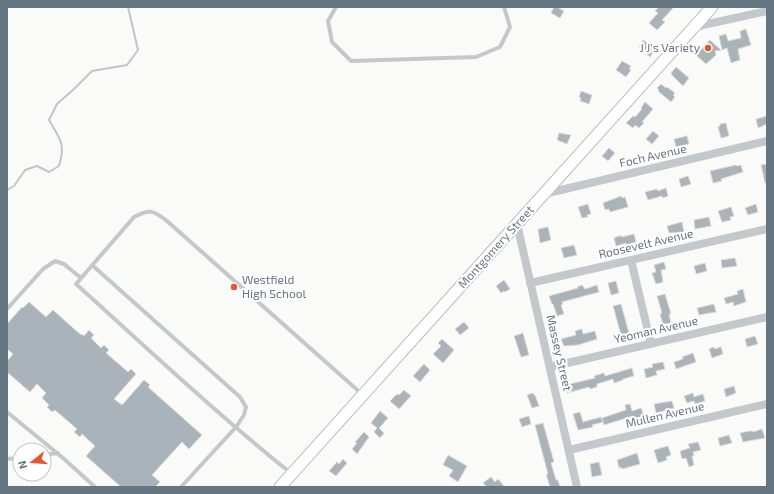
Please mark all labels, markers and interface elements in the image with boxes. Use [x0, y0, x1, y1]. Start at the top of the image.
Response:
place label: J J's Variety [640, 40, 701, 54]
marker: J J's Variety [703, 43, 713, 53]
street label: Foch Avenue [618, 140, 688, 170]
street label: Montgomery Street [455, 202, 536, 290]
street label: Roosevelt Avenue [597, 225, 695, 261]
place label: Westfield High School [242, 272, 307, 300]
marker: Westfield High School [229, 282, 239, 292]
street label: Massey Street [544, 313, 576, 393]
street label: Yeoman Avenue [612, 313, 699, 346]
street label: Mullen Avenue [624, 398, 706, 430]
north arrow [12, 442, 52, 482]
text: N [15, 459, 29, 471]

